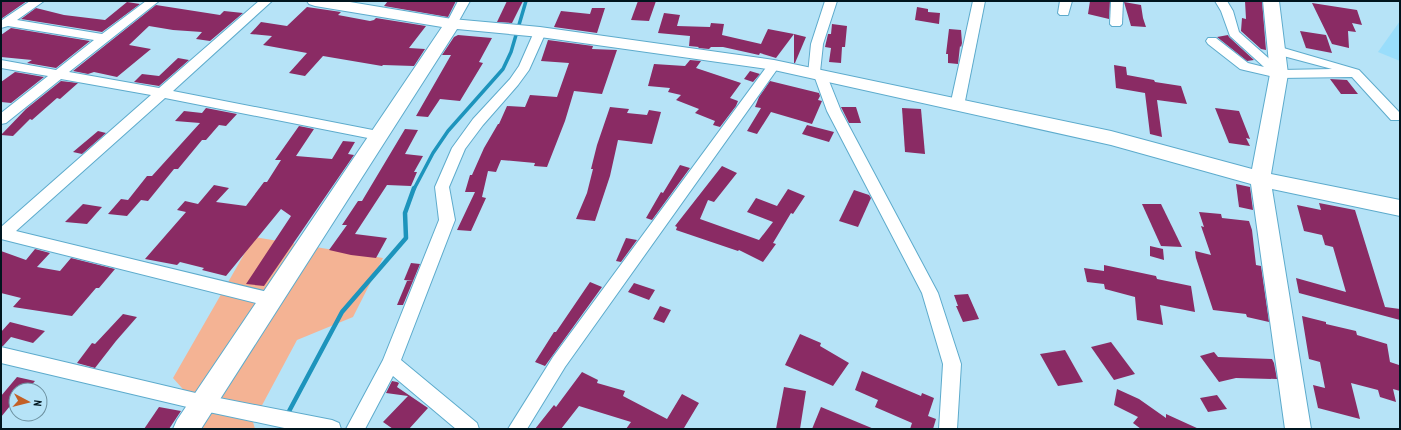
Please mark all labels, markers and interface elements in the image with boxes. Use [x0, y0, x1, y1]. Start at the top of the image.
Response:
north arrow [8, 382, 48, 422]
text: N [31, 399, 45, 407]

